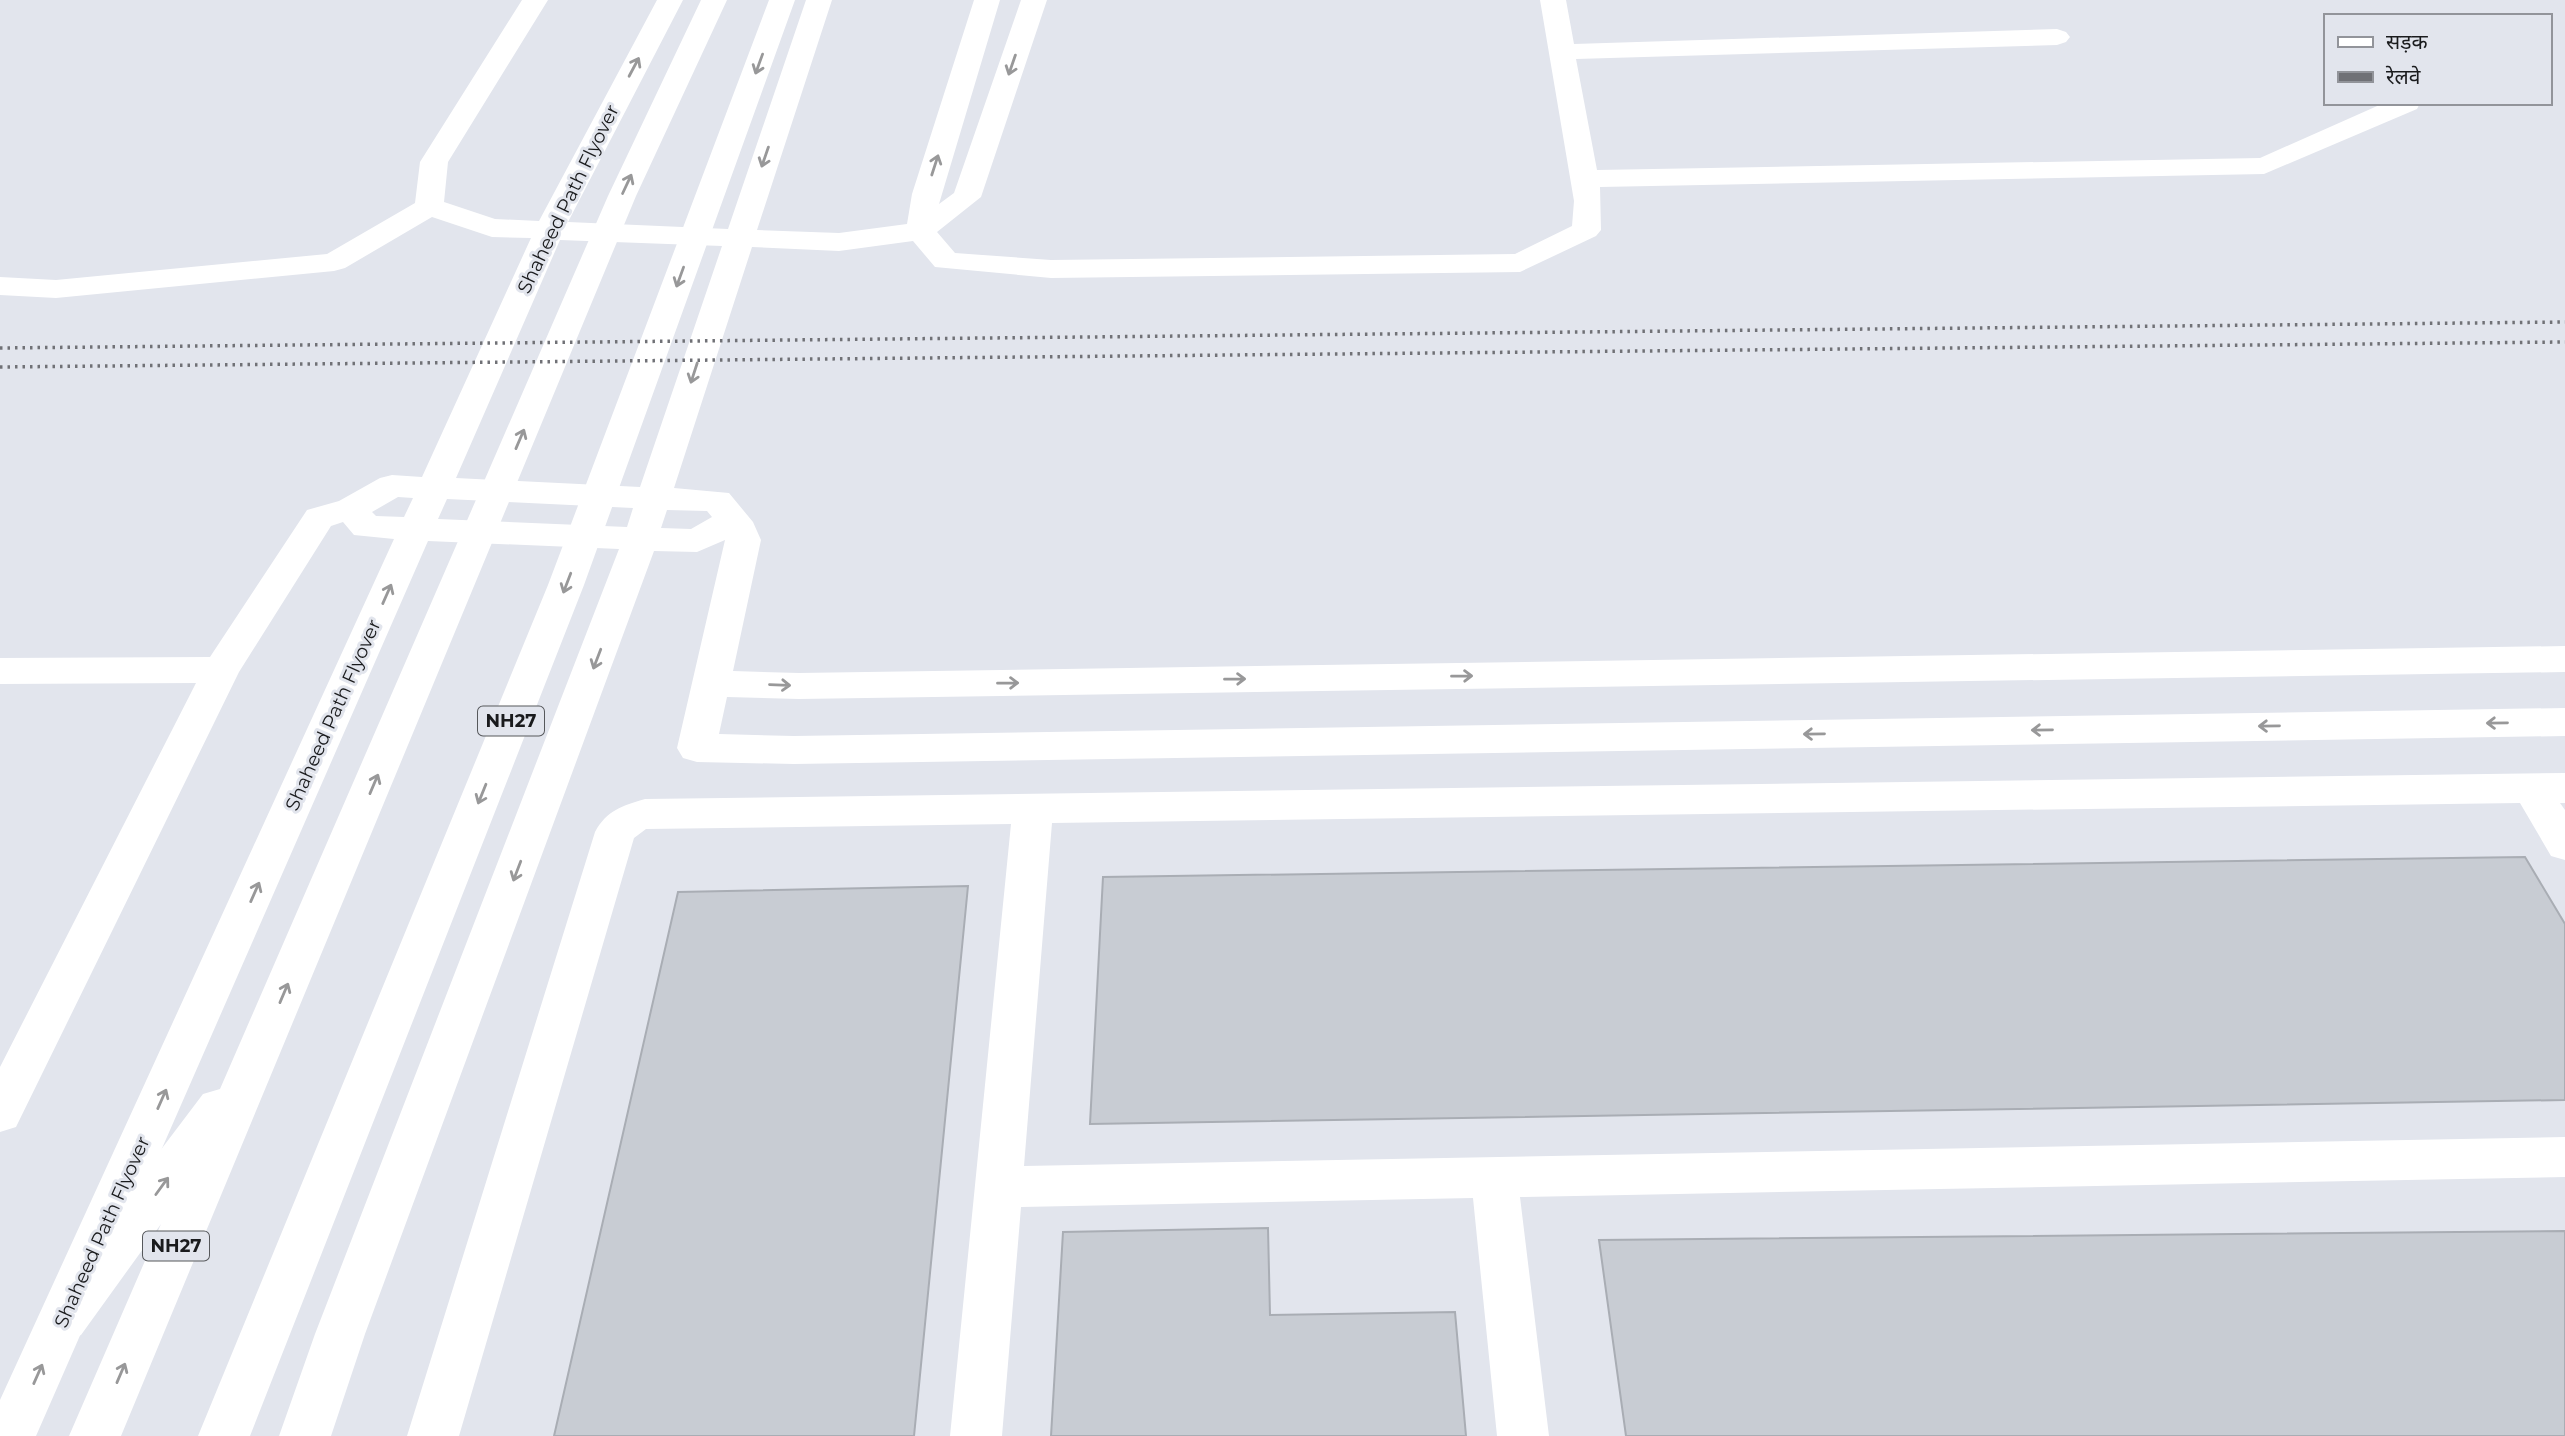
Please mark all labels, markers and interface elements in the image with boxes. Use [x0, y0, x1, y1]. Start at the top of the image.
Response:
legend [2324, 14, 2551, 105]
text: सड़क [2386, 29, 2428, 54]
one-way arrow [751, 53, 764, 74]
one-way arrow [1005, 53, 1017, 75]
one-way arrow [627, 57, 641, 77]
text: रेलवे [2385, 64, 2421, 89]
street label: Shaheed Path Flyover [512, 101, 624, 297]
one-way arrow [757, 146, 770, 168]
one-way arrow [930, 154, 942, 176]
one-way arrow [621, 174, 634, 195]
one-way arrow [672, 266, 685, 288]
one-way arrow [687, 362, 699, 384]
one-way arrow [514, 429, 527, 450]
one-way arrow [559, 571, 572, 593]
one-way arrow [381, 584, 394, 605]
street label: Shaheed Path Flyover [280, 616, 386, 814]
one-way arrow [590, 647, 603, 669]
one-way arrow [1451, 669, 1474, 683]
one-way arrow [1223, 673, 1246, 686]
one-way arrow [996, 676, 1019, 690]
one-way arrow [768, 679, 791, 692]
road number: NH27 [478, 706, 544, 736]
one-way arrow [2486, 716, 2509, 730]
one-way arrow [2258, 720, 2281, 733]
one-way arrow [2031, 723, 2054, 737]
one-way arrow [1803, 727, 1826, 741]
one-way arrow [368, 774, 381, 795]
one-way arrow [475, 782, 488, 804]
one-way arrow [509, 860, 522, 882]
one-way arrow [249, 881, 262, 903]
one-way arrow [279, 983, 292, 1004]
one-way arrow [156, 1089, 169, 1110]
street label: Shaheed Path Flyover [49, 1133, 155, 1331]
one-way arrow [154, 1177, 169, 1195]
road number: NH27 [143, 1232, 209, 1260]
one-way arrow [116, 1363, 129, 1385]
one-way arrow [32, 1364, 45, 1385]

